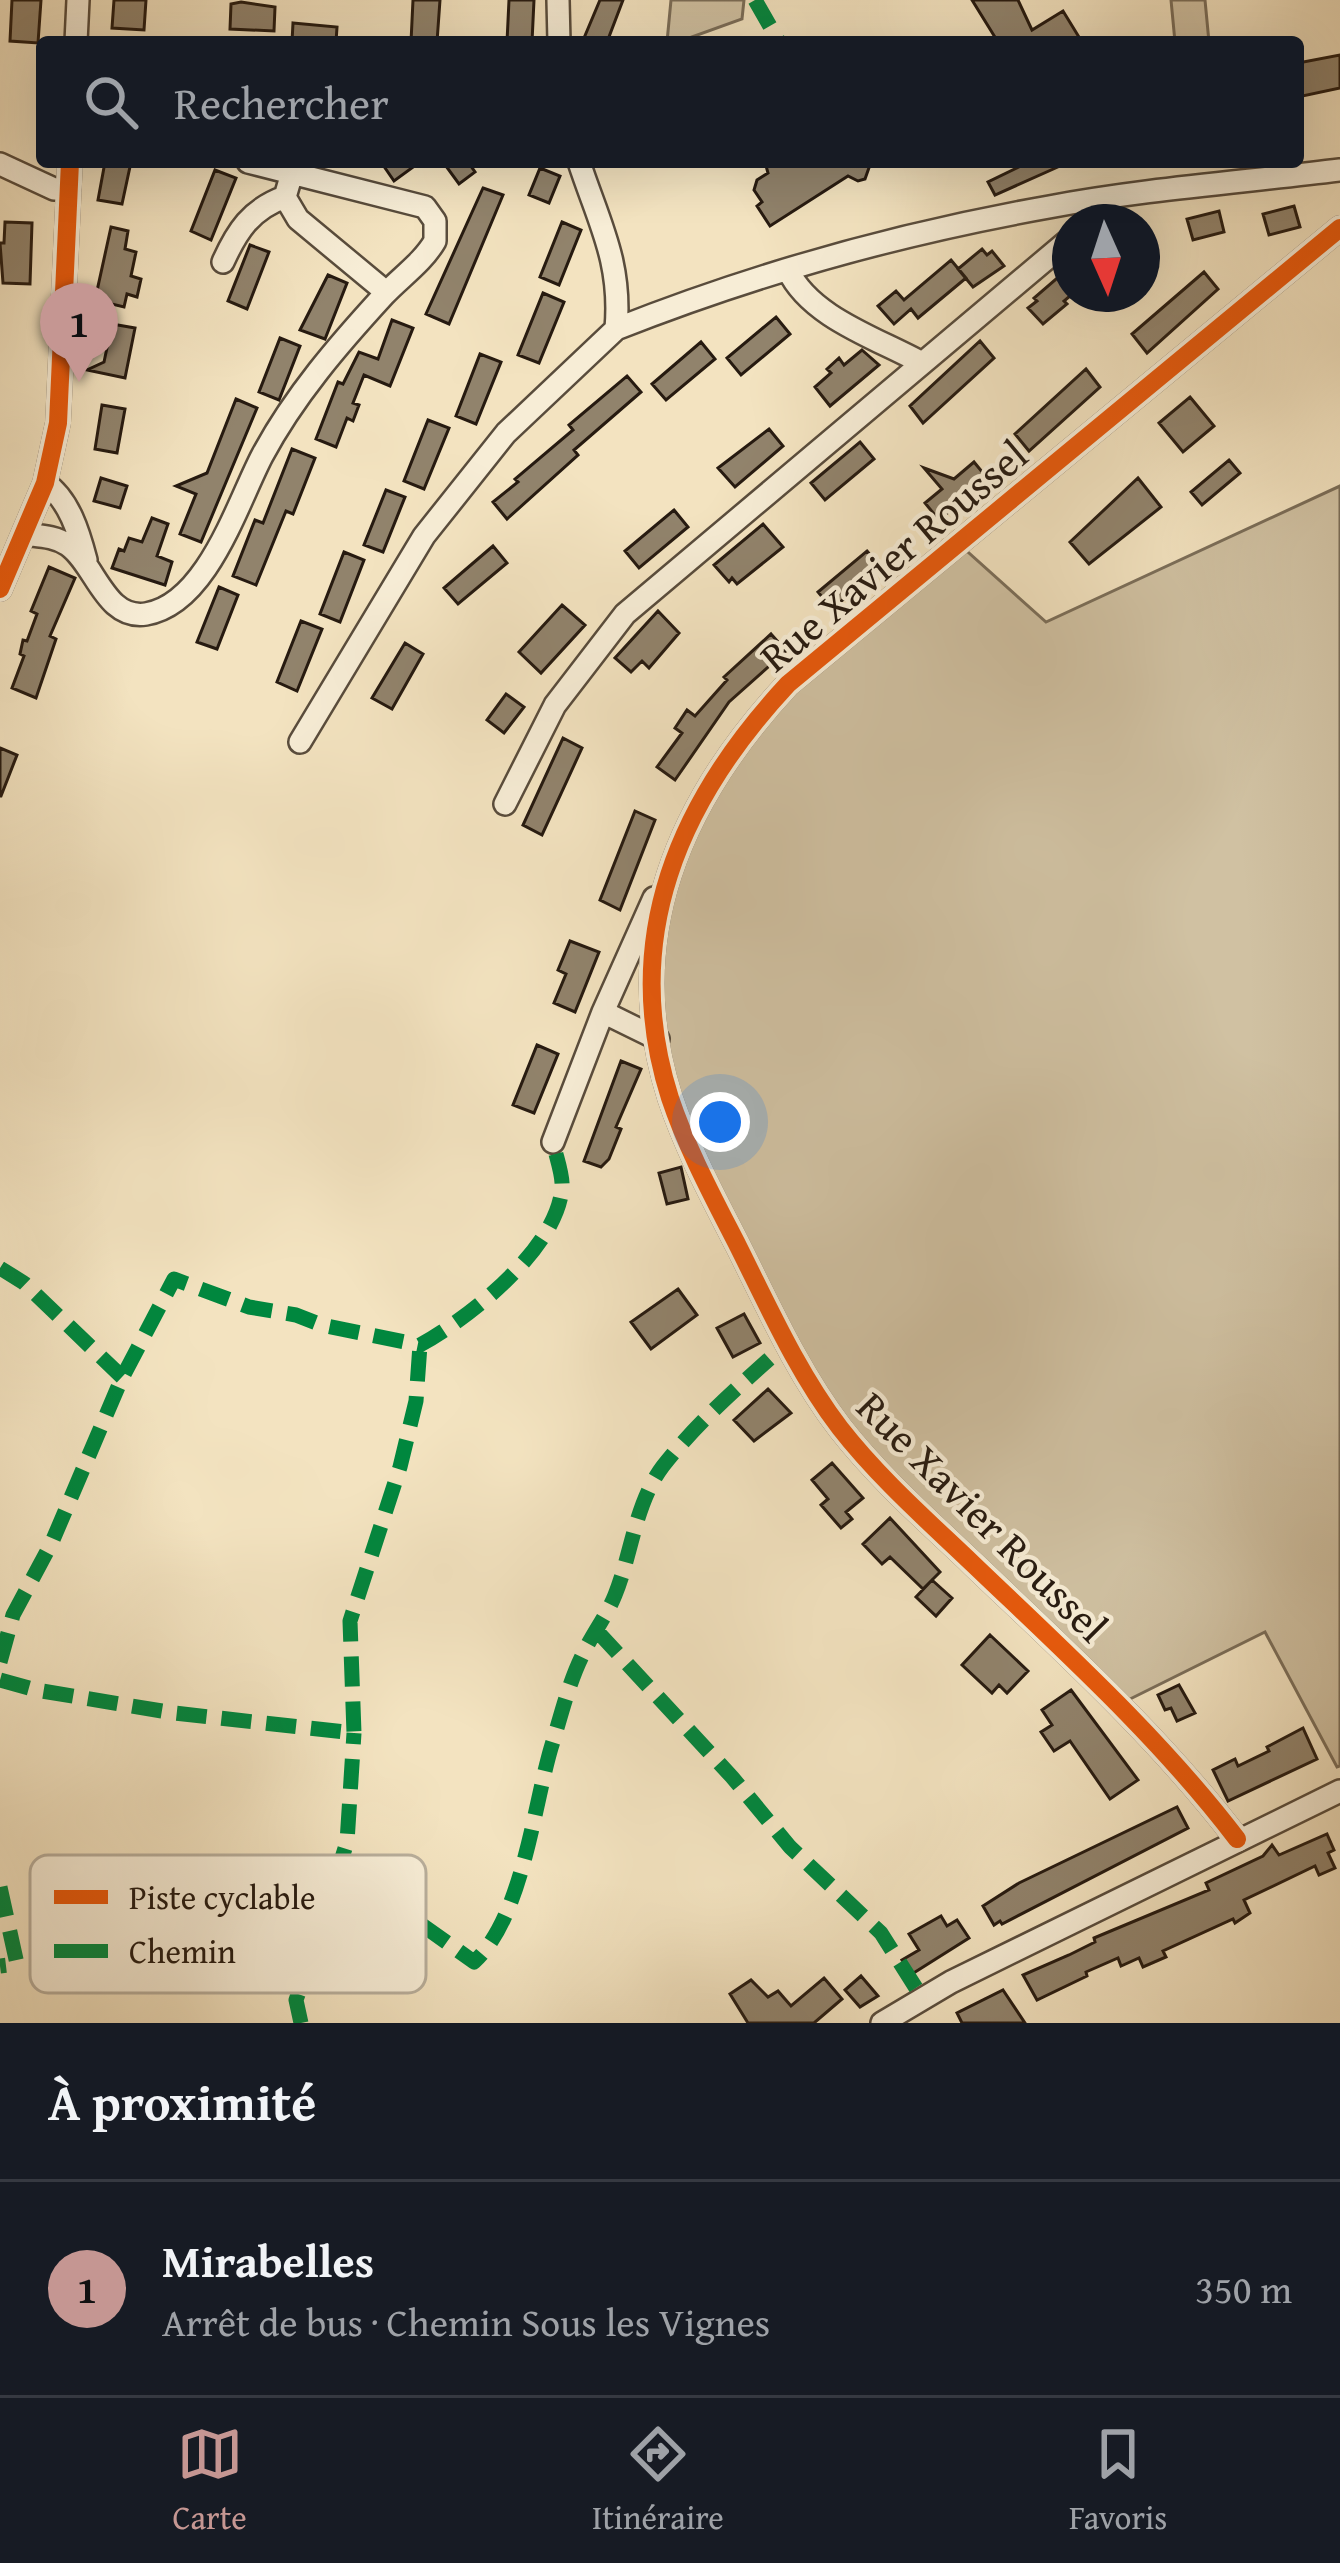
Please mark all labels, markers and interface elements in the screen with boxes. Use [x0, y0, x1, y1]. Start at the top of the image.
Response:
search box [36, 36, 1304, 168]
icon: search [78, 69, 144, 135]
text: Rechercher [174, 70, 389, 135]
north arrow [1052, 204, 1160, 312]
pin: 1 [40, 283, 118, 382]
street label: Rue Xavier Roussel [746, 425, 1040, 685]
your location [690, 1092, 750, 1152]
street label: Rue Xavier Roussel [844, 1377, 1122, 1655]
legend [30, 1855, 426, 1993]
text: Piste cyclable [129, 1873, 315, 1921]
text: Chemin [129, 1927, 236, 1975]
text: À proximité [48, 2064, 316, 2139]
text: Mirabelles [162, 2228, 374, 2293]
text: 1 [77, 2260, 97, 2317]
text: 350 m [1195, 2260, 1292, 2317]
text: Arrêt de bus · Chemin Sous les Vignes [162, 2293, 770, 2350]
tab: Carte [173, 2421, 247, 2541]
tab: Itinéraire [592, 2421, 724, 2541]
tab: Favoris [1069, 2421, 1167, 2541]

